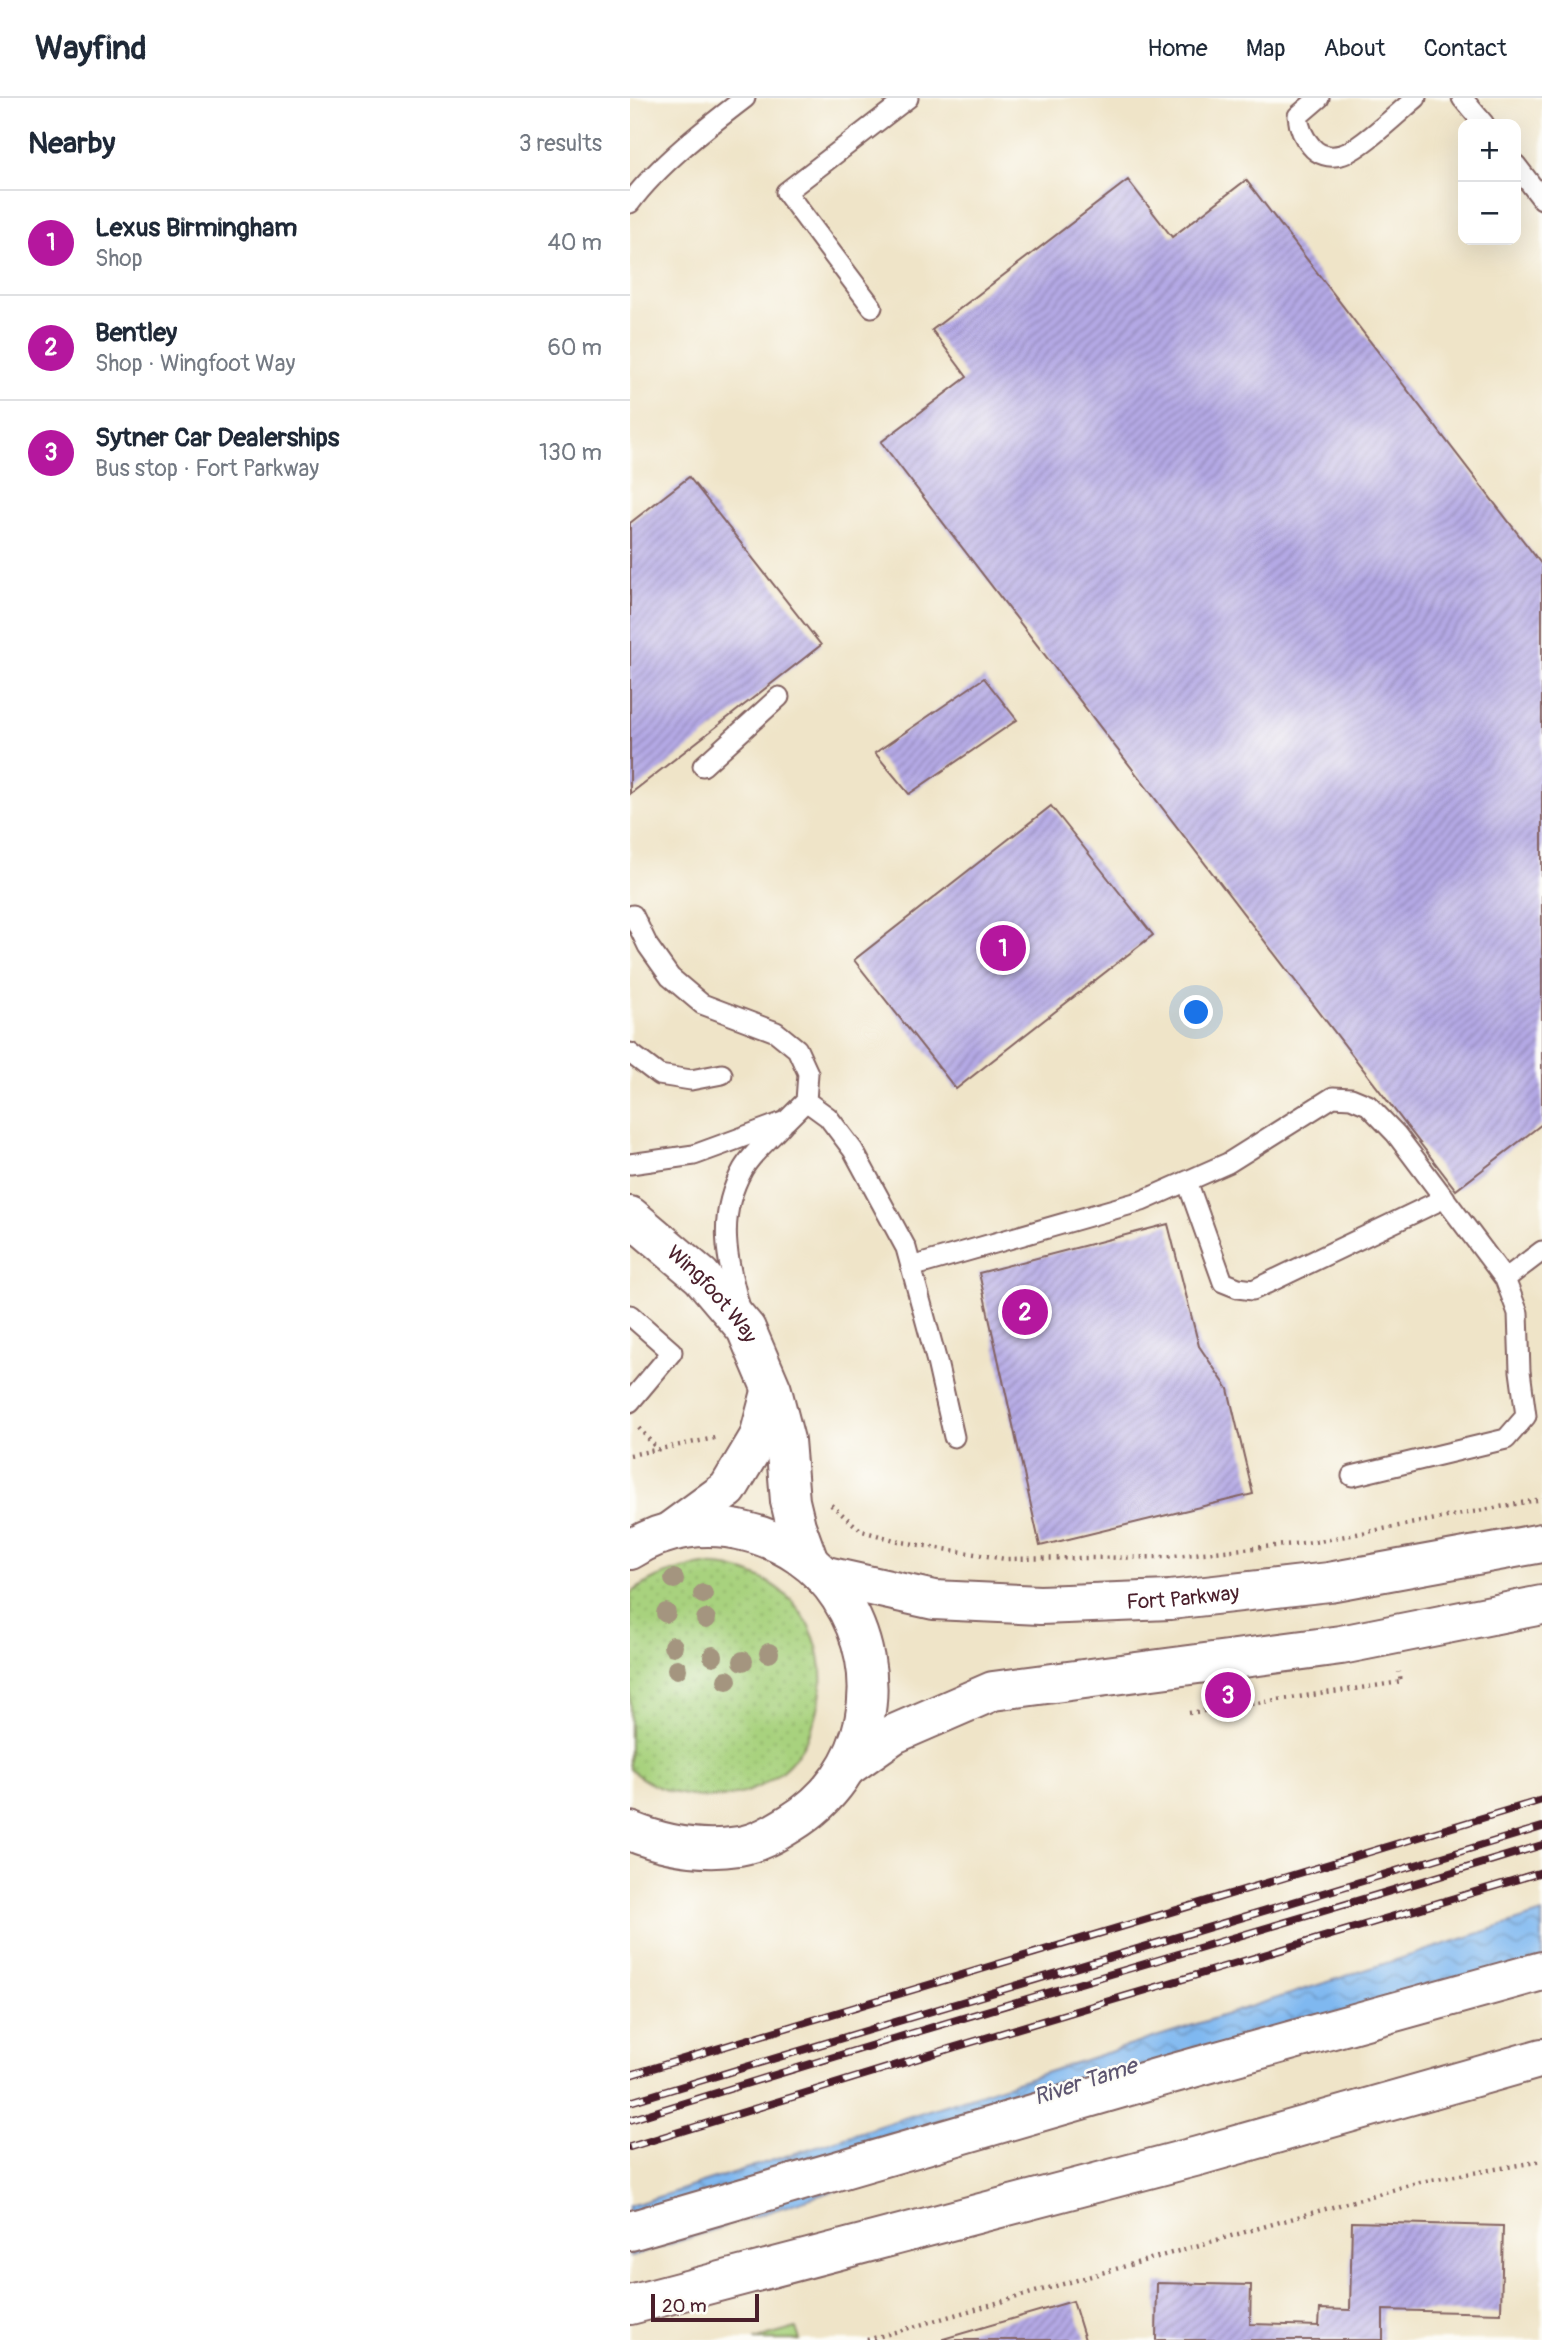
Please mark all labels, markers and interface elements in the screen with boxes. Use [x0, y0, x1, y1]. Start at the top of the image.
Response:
text: Wayfind [35, 28, 147, 69]
text: Home [1147, 34, 1208, 63]
text: Map [1246, 34, 1286, 63]
text: About [1324, 34, 1386, 63]
text: Contact [1424, 34, 1507, 63]
map controls [1458, 119, 1521, 245]
button: + [1458, 119, 1521, 182]
text: Nearby [28, 125, 115, 162]
text: 3 results [519, 129, 602, 158]
button: − [1458, 182, 1521, 245]
text: Lexus Birmingham [95, 212, 297, 244]
text: 1 [47, 228, 56, 257]
text: 40 m [548, 228, 602, 257]
text: Shop [95, 244, 143, 273]
text: Bentley [95, 317, 177, 349]
text: 2 [45, 333, 57, 362]
text: 60 m [547, 333, 602, 362]
text: Shop · Wingfoot Way [95, 349, 295, 378]
text: Sytner Car Dealerships [95, 422, 339, 454]
text: 3 [45, 438, 57, 467]
text: 130 m [539, 438, 602, 467]
text: Bus stop · Fort Parkway [95, 454, 319, 483]
pin: 1 [980, 922, 1026, 974]
your location [1179, 995, 1213, 1029]
street label: Wingfoot Way [661, 1240, 763, 1347]
pin: 2 [1002, 1286, 1048, 1338]
street label: Fort Parkway [1126, 1579, 1241, 1616]
pin: 3 [1205, 1669, 1251, 1721]
water label: River Tame [1030, 2050, 1143, 2112]
scale bar [651, 2291, 760, 2323]
text: 20 m [662, 2294, 707, 2318]

